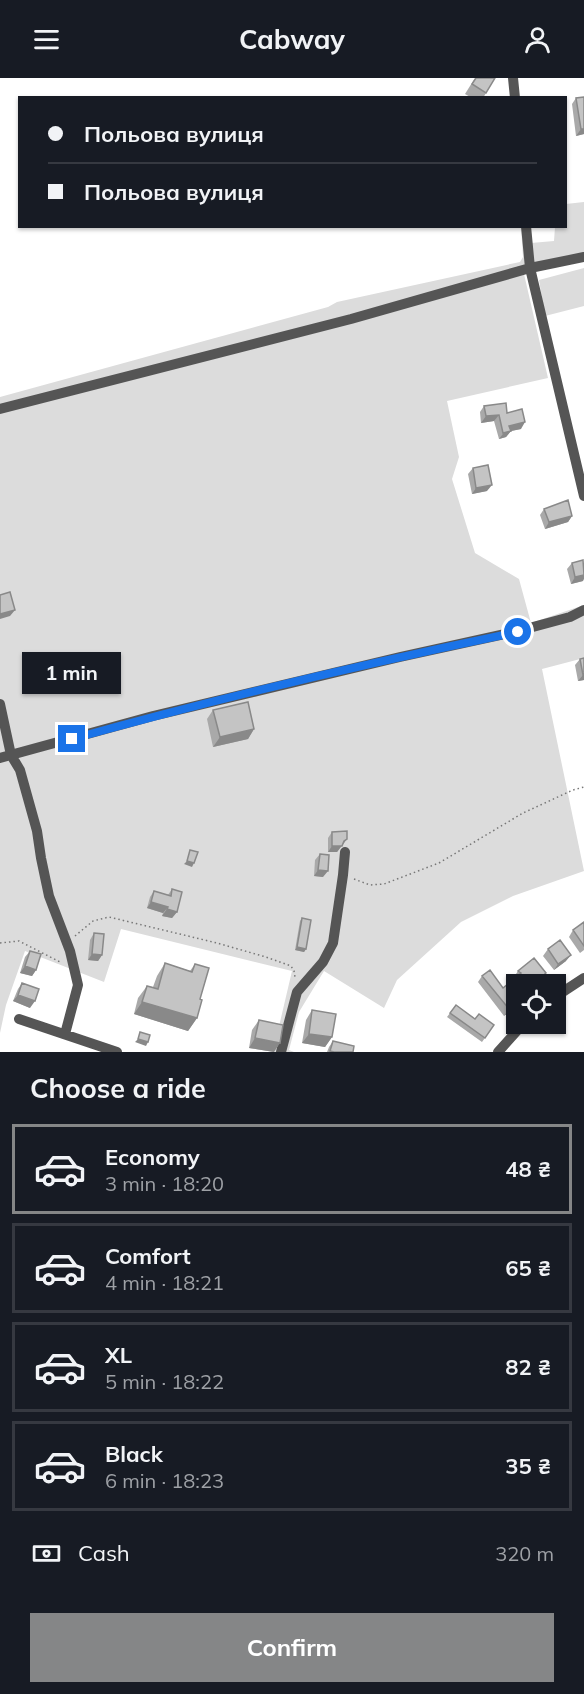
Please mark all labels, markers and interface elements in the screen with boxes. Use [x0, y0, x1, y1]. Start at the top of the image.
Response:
text: Cabway [239, 22, 345, 56]
icon: menu [30, 23, 63, 56]
icon: person [521, 23, 554, 56]
text: Польова вулиця [84, 120, 264, 148]
text: Польова вулиця [84, 178, 264, 206]
route start [504, 618, 531, 645]
callout: 1 min [22, 652, 122, 694]
text: 1 min [45, 660, 98, 685]
route end [58, 725, 85, 752]
map controls [506, 974, 566, 1034]
button: locate [506, 974, 566, 1034]
text: Choose a ride [30, 1071, 206, 1105]
icon: car [33, 1142, 87, 1196]
text: Economy [105, 1143, 200, 1171]
text: 48 ₴ [505, 1155, 551, 1183]
text: 3 min · 18:20 [105, 1171, 224, 1196]
icon: car [33, 1241, 87, 1295]
text: Comfort [105, 1242, 191, 1270]
text: 65 ₴ [505, 1254, 551, 1282]
text: 4 min · 18:21 [105, 1270, 224, 1295]
icon: car [33, 1340, 87, 1394]
text: XL [105, 1341, 132, 1369]
text: 82 ₴ [505, 1353, 551, 1381]
text: 5 min · 18:22 [105, 1369, 224, 1394]
icon: car [33, 1439, 87, 1493]
text: Black [105, 1440, 163, 1468]
text: 35 ₴ [505, 1452, 551, 1480]
text: 6 min · 18:23 [105, 1468, 224, 1493]
icon: cash [30, 1537, 63, 1570]
text: Cash [78, 1539, 130, 1567]
text: 320 m [495, 1541, 554, 1566]
button: Confirm [30, 1613, 554, 1682]

